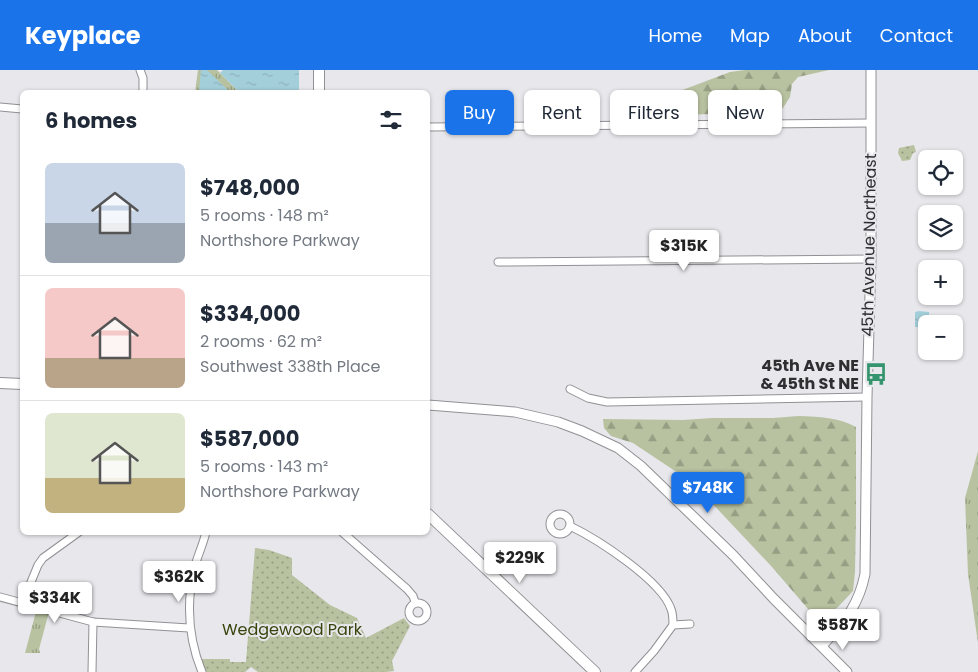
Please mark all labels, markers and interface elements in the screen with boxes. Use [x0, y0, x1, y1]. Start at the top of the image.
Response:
text: Keyplace [25, 19, 141, 52]
text: Home [648, 23, 702, 48]
text: Map [730, 23, 770, 48]
text: About [798, 23, 852, 48]
text: Contact [880, 23, 953, 48]
chip: Buy [445, 90, 514, 135]
chip: Rent [524, 90, 600, 135]
chip: Filters [610, 90, 698, 135]
chip: New [708, 90, 782, 135]
text: 6 homes [45, 106, 137, 135]
icon: filters [377, 106, 405, 134]
map controls [918, 150, 963, 360]
button: locate [918, 150, 963, 195]
street label: 45th Avenue Northeast [856, 153, 882, 337]
text: $748,000 [200, 173, 300, 202]
icon: home [85, 183, 145, 243]
text: 5 rooms · 148 m² [200, 204, 329, 227]
button: layers [918, 205, 963, 250]
text: Northshore Parkway [200, 229, 360, 252]
pin: $315K [649, 230, 719, 272]
text: $315K [660, 234, 708, 257]
button: + [918, 260, 963, 305]
text: $334,000 [200, 299, 301, 328]
icon: home [85, 308, 145, 368]
button: − [918, 315, 963, 360]
text: 2 rooms · 62 m² [200, 330, 322, 353]
place label: 45th Ave NE & 45th St NE [761, 354, 859, 395]
text: Southwest 338th Place [200, 355, 380, 378]
bus stop icon: 45th Ave NE & 45th St NE [863, 361, 889, 387]
text: $587,000 [200, 424, 299, 453]
icon: home [85, 433, 145, 493]
text: 5 rooms · 143 m² [200, 455, 328, 478]
pin: $748K [673, 472, 743, 514]
text: $748K [682, 476, 734, 499]
text: Northshore Parkway [200, 480, 360, 503]
pin: $229K [485, 542, 555, 584]
text: $229K [495, 546, 545, 569]
pin: $362K [144, 560, 214, 603]
text: $362K [154, 565, 204, 588]
pin: $334K [20, 582, 90, 624]
text: $334K [29, 586, 81, 609]
pin: $587K [808, 608, 878, 651]
text: $587K [817, 613, 869, 636]
park label: Wedgewood Park [222, 618, 363, 641]

